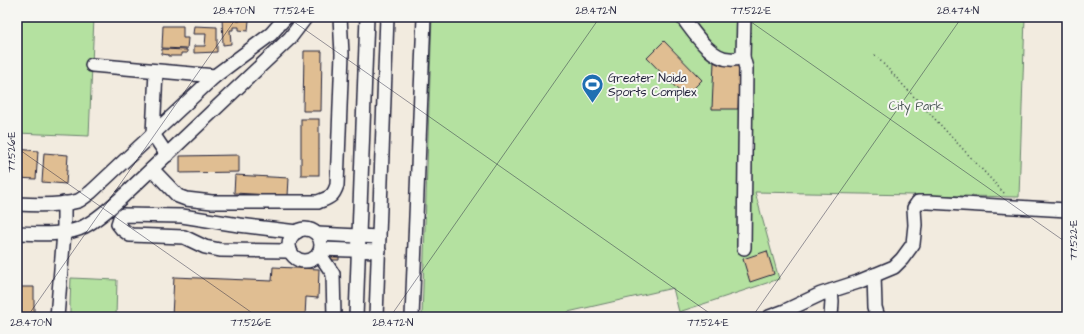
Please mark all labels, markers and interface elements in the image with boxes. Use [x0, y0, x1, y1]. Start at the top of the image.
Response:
text: 28.470°N [213, 4, 255, 18]
text: 77.524°E [273, 4, 315, 18]
text: 28.472°N [576, 4, 616, 18]
text: 77.522°E [731, 4, 771, 18]
text: 28.474°N [937, 4, 979, 18]
place label: Greater Noida Sports Complex [608, 70, 697, 101]
sports icon: Greater Noida Sports Complex [580, 72, 606, 105]
park label: City Park [889, 98, 944, 116]
text: 77.526°E [5, 131, 19, 172]
text: 77.522°E [1067, 220, 1081, 260]
text: 28.470°N [10, 316, 52, 330]
text: 77.526°E [231, 316, 272, 330]
text: 28.472°N [373, 316, 413, 330]
text: 77.524°E [687, 316, 729, 330]

